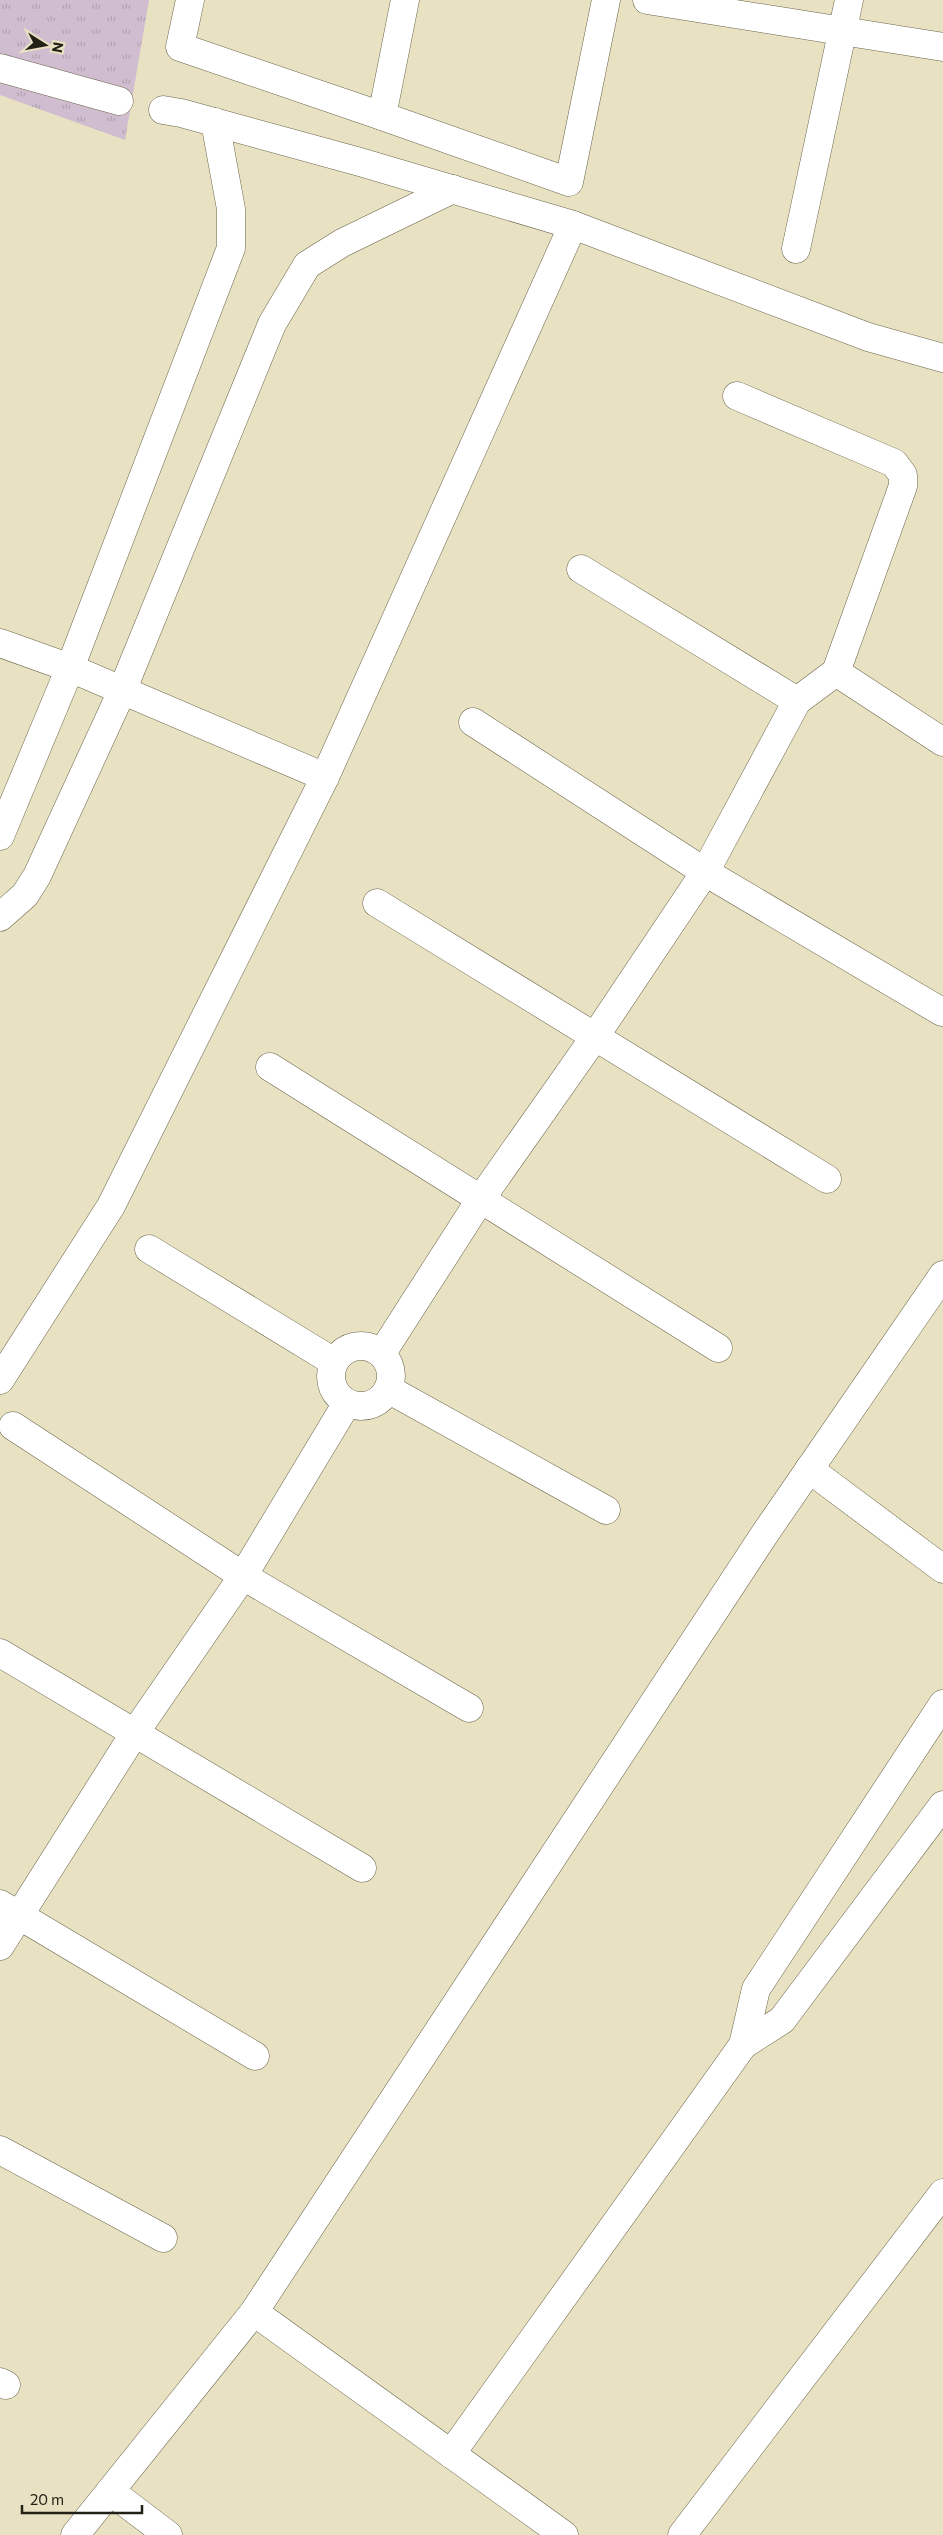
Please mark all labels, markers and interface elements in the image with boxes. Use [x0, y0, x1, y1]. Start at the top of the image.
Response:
north arrow [20, 20, 70, 70]
text: N [49, 41, 68, 54]
scale bar [22, 2482, 142, 2514]
text: 20 m [30, 2490, 64, 2508]

